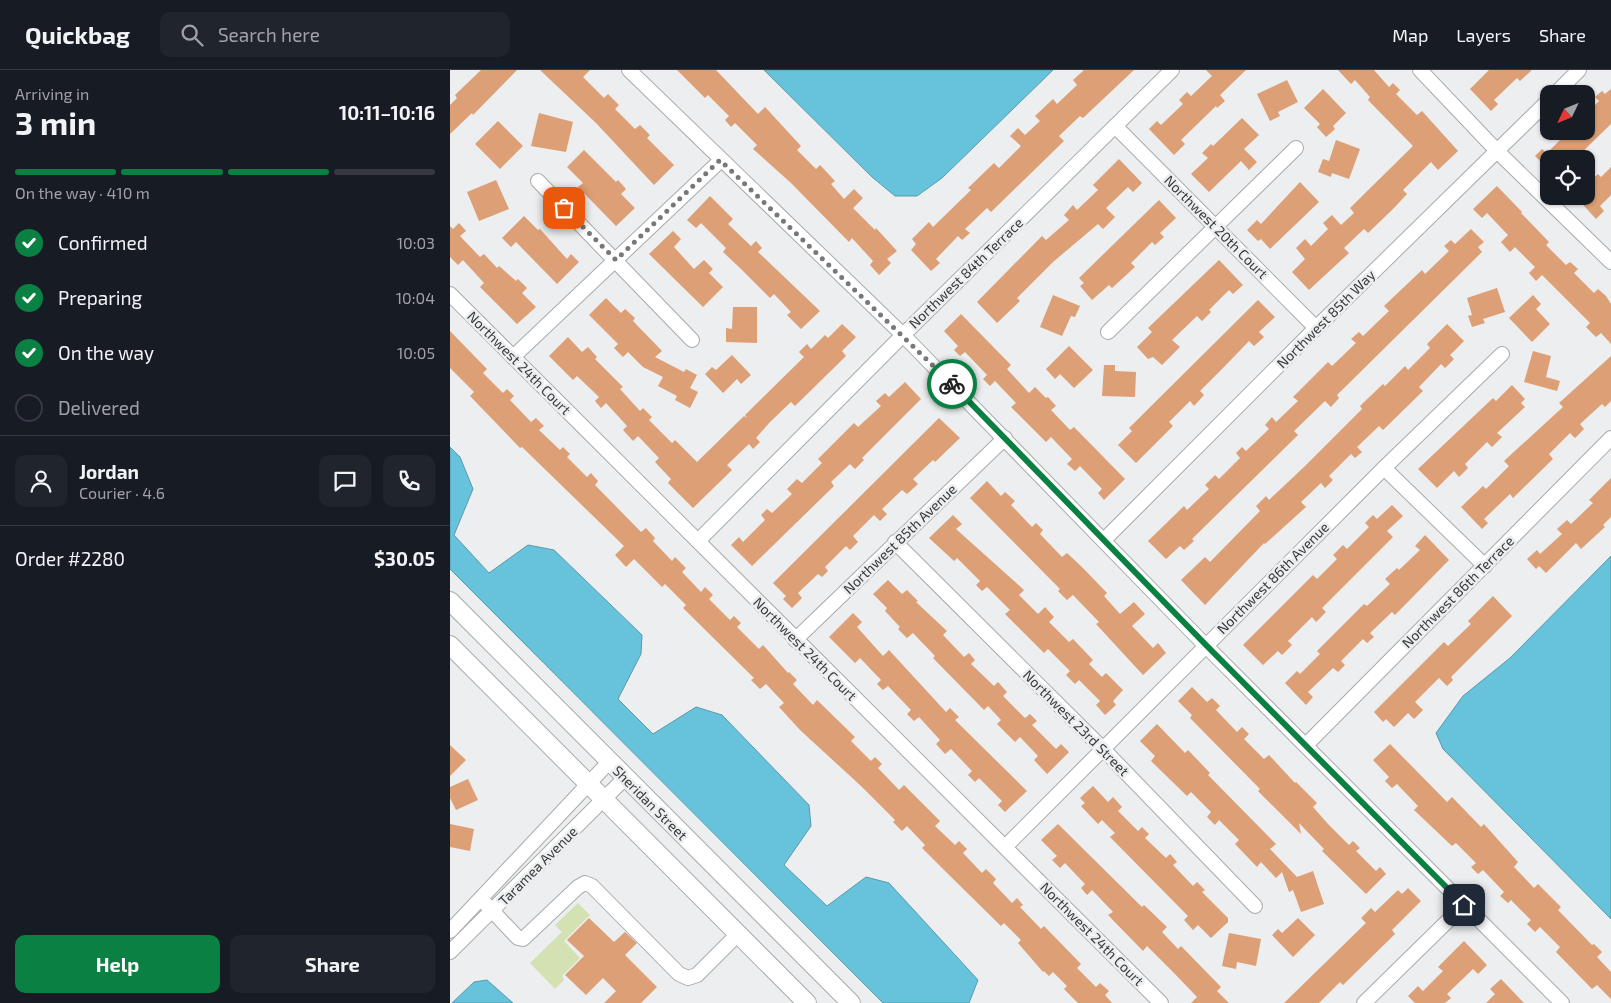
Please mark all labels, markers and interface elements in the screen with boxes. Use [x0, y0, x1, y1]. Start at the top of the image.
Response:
search box [160, 12, 510, 57]
text: Quickbag [25, 20, 130, 49]
icon: search [178, 21, 206, 49]
text: Search here [218, 23, 320, 46]
text: Map [1392, 24, 1428, 46]
text: Layers [1456, 24, 1511, 46]
text: Share [1539, 24, 1586, 46]
text: Arriving in [15, 84, 89, 103]
north arrow [1540, 85, 1595, 140]
map controls [1540, 85, 1595, 205]
text: 10:11–10:16 [339, 101, 435, 124]
text: 3 min [15, 103, 96, 141]
button: locate [1540, 150, 1595, 205]
street label: Northwest 20th Court [1161, 171, 1272, 282]
text: On the way · 410 m [15, 183, 150, 202]
pin [543, 187, 585, 229]
icon: bag [550, 194, 578, 222]
street label: Northwest 84th Terrace [905, 214, 1026, 332]
icon: check [15, 229, 43, 257]
text: Confirmed [58, 231, 148, 254]
text: 10:03 [397, 233, 435, 252]
street label: Northwest 85th Way [1273, 266, 1379, 371]
icon: check [15, 284, 43, 312]
text: Preparing [58, 286, 142, 309]
text: 10:04 [396, 288, 435, 307]
street label: Northwest 24th Court [464, 307, 575, 418]
icon: check [15, 339, 43, 367]
text: On the way [58, 341, 154, 364]
text: 10:05 [397, 343, 435, 362]
courier [927, 359, 977, 409]
icon: bike [938, 370, 966, 398]
text: Delivered [58, 396, 140, 419]
button: person [15, 455, 67, 507]
button: chat [319, 455, 371, 507]
button: phone [383, 455, 435, 507]
text: Jordan [79, 460, 139, 483]
street label: Northwest 85th Avenue [840, 480, 960, 597]
text: Courier · 4.6 [79, 483, 165, 502]
street label: Northwest 86th Avenue [1213, 518, 1332, 637]
street label: Northwest 86th Terrace [1398, 532, 1517, 651]
text: Order #2280 [15, 547, 125, 570]
text: $30.05 [374, 547, 435, 570]
street label: Northwest 24th Court [750, 593, 861, 704]
street label: Northwest 23rd Street [1020, 666, 1133, 779]
street label: Sheridan Street [610, 762, 691, 843]
street label: Taramea Avenue [495, 823, 581, 909]
street label: Northwest 24th Court [1037, 878, 1148, 989]
pin [1443, 884, 1485, 926]
icon: home [1450, 891, 1478, 919]
button: Help [15, 935, 220, 993]
button: Share [230, 935, 435, 993]

